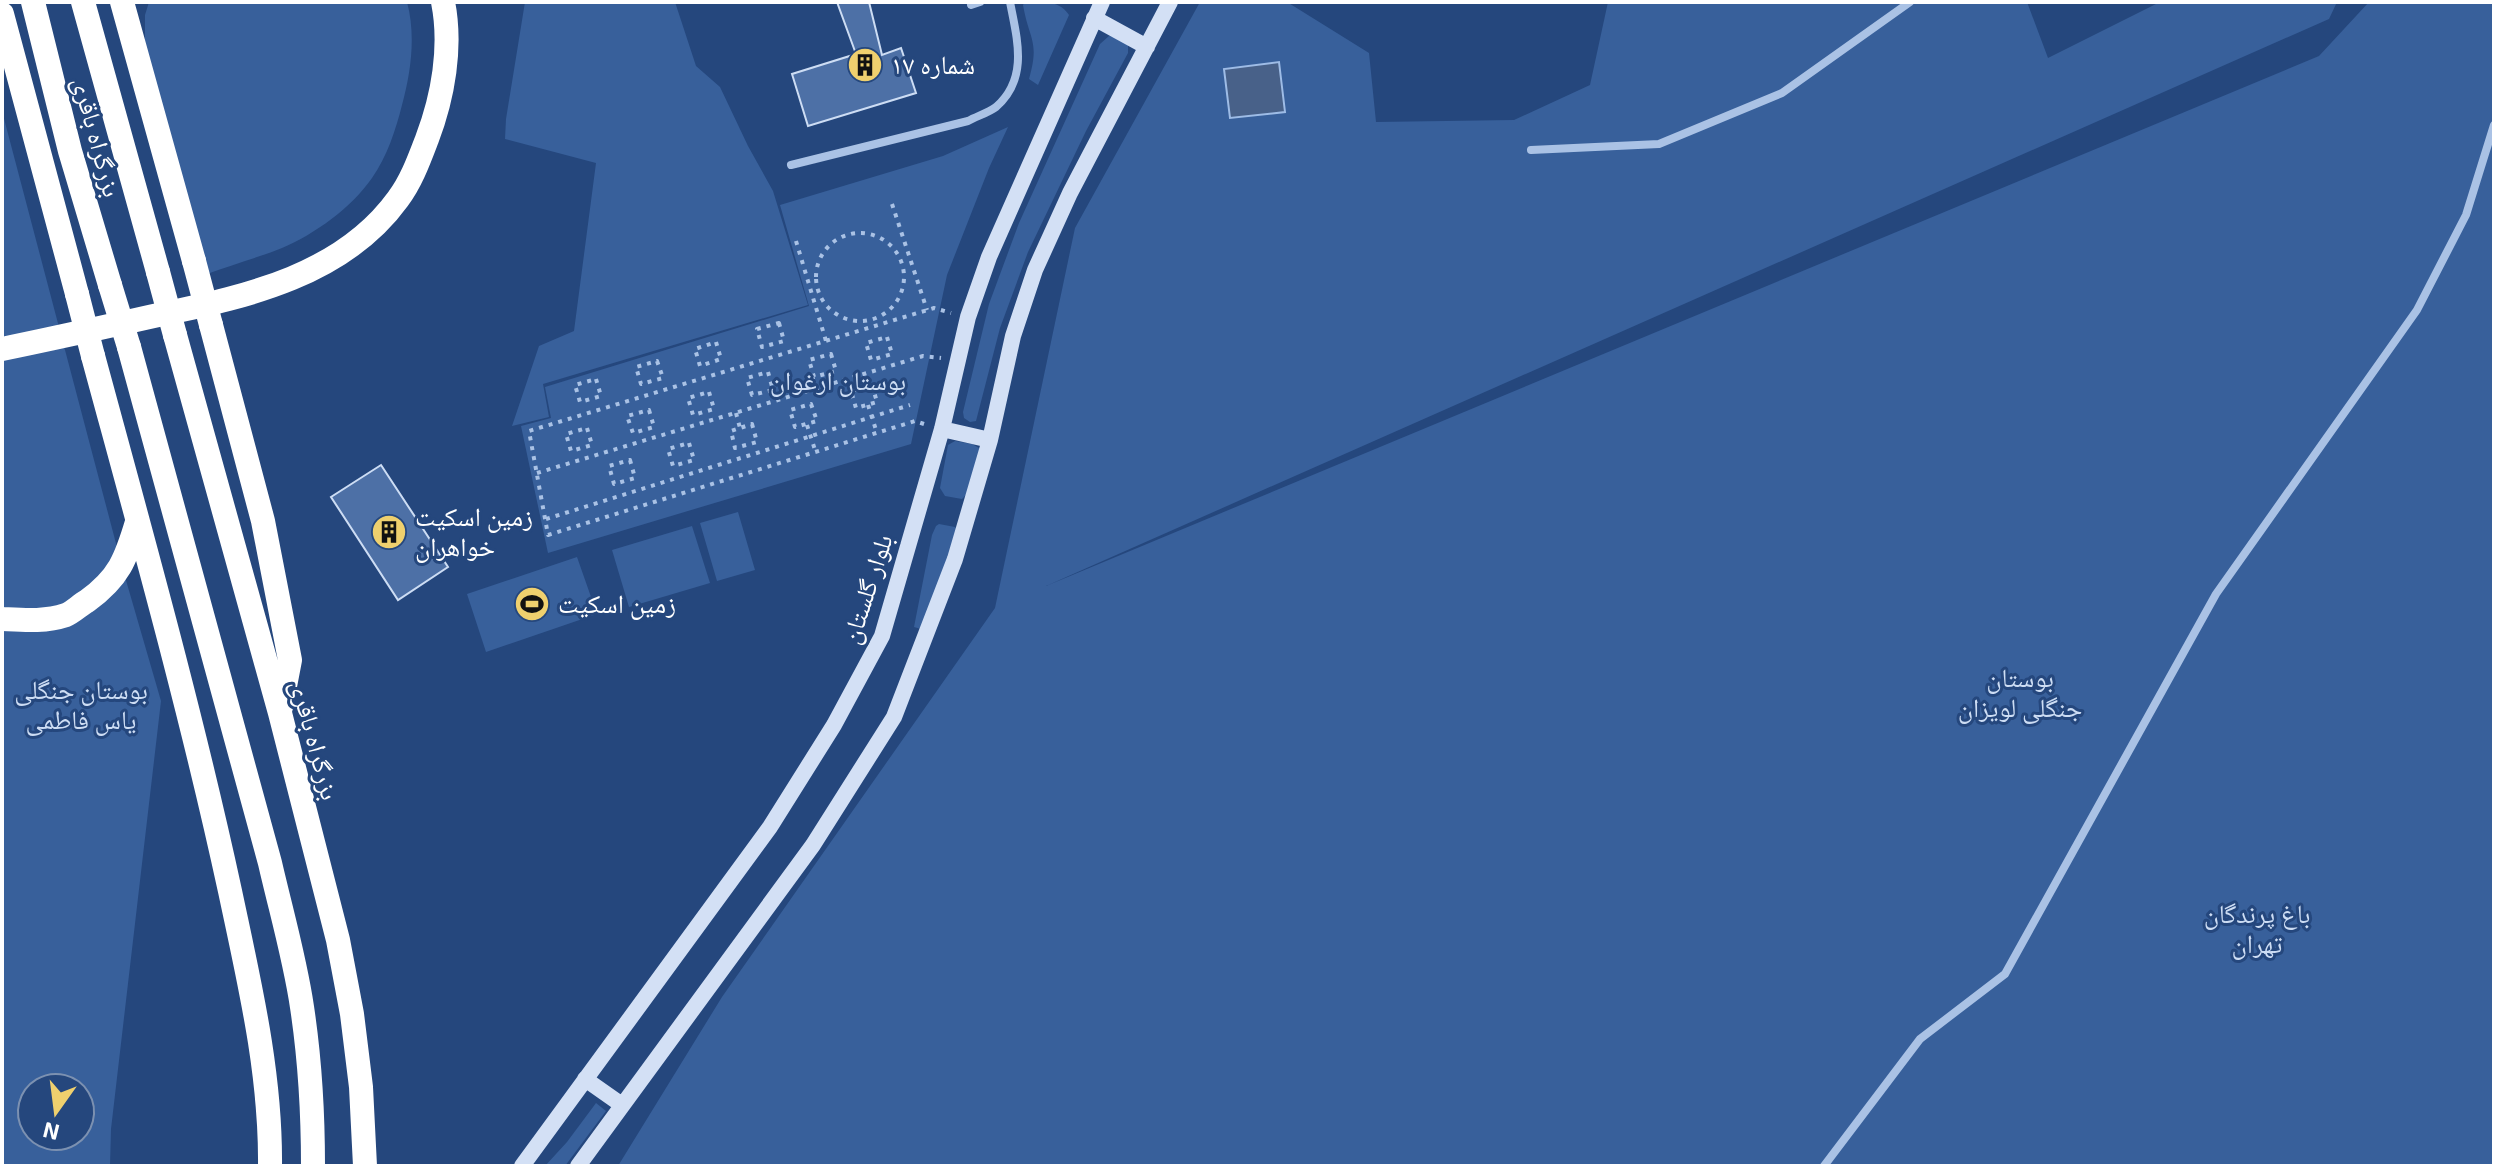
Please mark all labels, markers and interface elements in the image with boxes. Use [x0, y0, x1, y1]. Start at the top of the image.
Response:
building icon: شماره ۱۷ [846, 46, 884, 84]
place label: شماره ۱۷ [891, 48, 975, 79]
street label: بزرگراه باقری [66, 73, 129, 200]
park label: بوستان ارغوان [770, 364, 906, 397]
place label: زمین اسکیت خواهران [415, 500, 533, 563]
building icon: زمین اسکیت خواهران [370, 513, 408, 551]
street label: بلوار گلستان [833, 530, 900, 648]
sports icon: زمین اسکیت [513, 585, 551, 623]
place label: زمین اسکیت [558, 587, 676, 620]
park label: بوستان جنگلی لویزان [1958, 661, 2082, 724]
park label: بوستان جنگلی یاس فاطمی [14, 673, 148, 736]
street label: بزرگراه باقری [284, 676, 347, 803]
park label: باغ پرندگان تهران [2204, 897, 2310, 960]
north arrow [16, 1072, 96, 1152]
text: N [40, 1118, 62, 1147]

